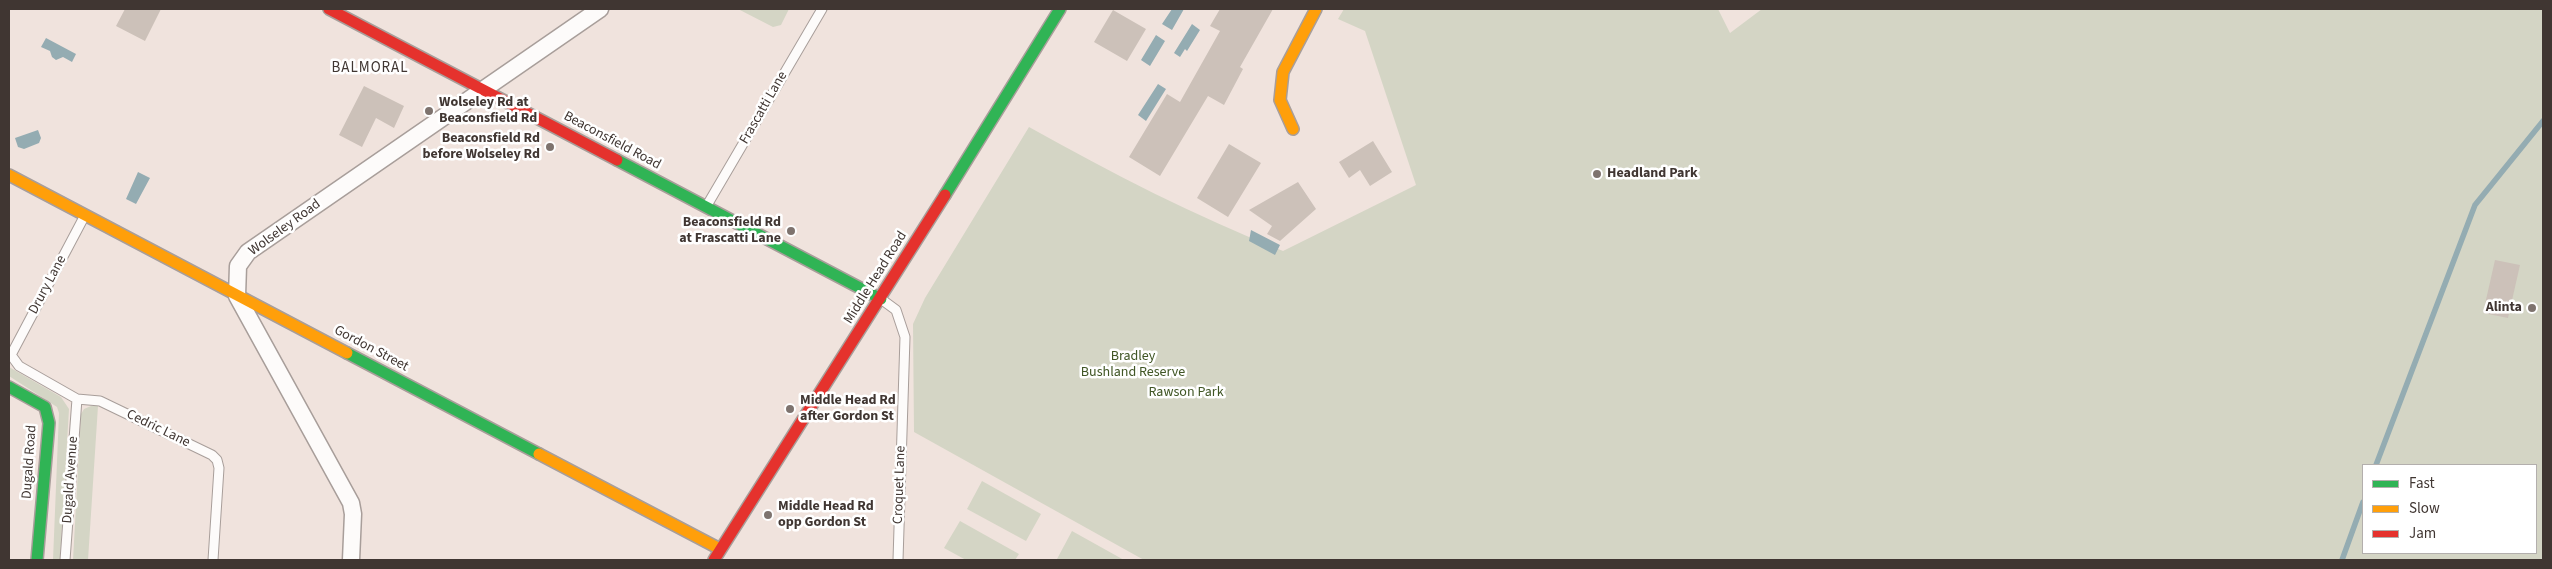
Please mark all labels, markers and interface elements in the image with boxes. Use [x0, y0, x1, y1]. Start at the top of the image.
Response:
district label: BALMORAL [330, 60, 410, 78]
street label: Frascatti Lane [736, 69, 792, 147]
place label: Wolseley Rd at Beaconsfield Rd [439, 95, 537, 128]
marker: Wolseley Rd at Beaconsfield Rd [423, 105, 435, 117]
street label: Beaconsfield Road [560, 108, 664, 174]
place label: Beaconsfield Rd before Wolseley Rd [423, 131, 540, 164]
marker: Beaconsfield Rd before Wolseley Rd [544, 141, 556, 153]
place label: Headland Park [1607, 166, 1698, 182]
marker: Headland Park [1591, 168, 1603, 180]
street label: Wolseley Road [246, 196, 324, 260]
place label: Beaconsfield Rd at Frascatti Lane [679, 215, 781, 248]
marker: Beaconsfield Rd at Frascatti Lane [785, 225, 797, 237]
street label: Middle Head Road [841, 229, 911, 327]
street label: Drury Lane [26, 253, 70, 317]
place label: Alinta [2486, 300, 2522, 316]
marker: Alinta [2526, 302, 2538, 314]
street label: Gordon Street [331, 322, 411, 376]
park label: Bradley Bushland Reserve [1081, 349, 1185, 382]
park label: Rawson Park [1148, 385, 1224, 401]
place label: Middle Head Rd after Gordon St [800, 393, 896, 426]
marker: Middle Head Rd after Gordon St [784, 403, 796, 415]
street label: Cedric Lane [123, 406, 193, 452]
street label: Dugald Road [19, 424, 41, 500]
street label: Dugald Avenue [60, 436, 82, 524]
street label: Croquet Lane [890, 445, 910, 525]
legend [2362, 464, 2537, 554]
text: Fast [2409, 473, 2435, 494]
text: Slow [2409, 498, 2440, 519]
place label: Middle Head Rd opp Gordon St [778, 499, 874, 532]
marker: Middle Head Rd opp Gordon St [762, 509, 774, 521]
text: Jam [2409, 523, 2436, 544]

